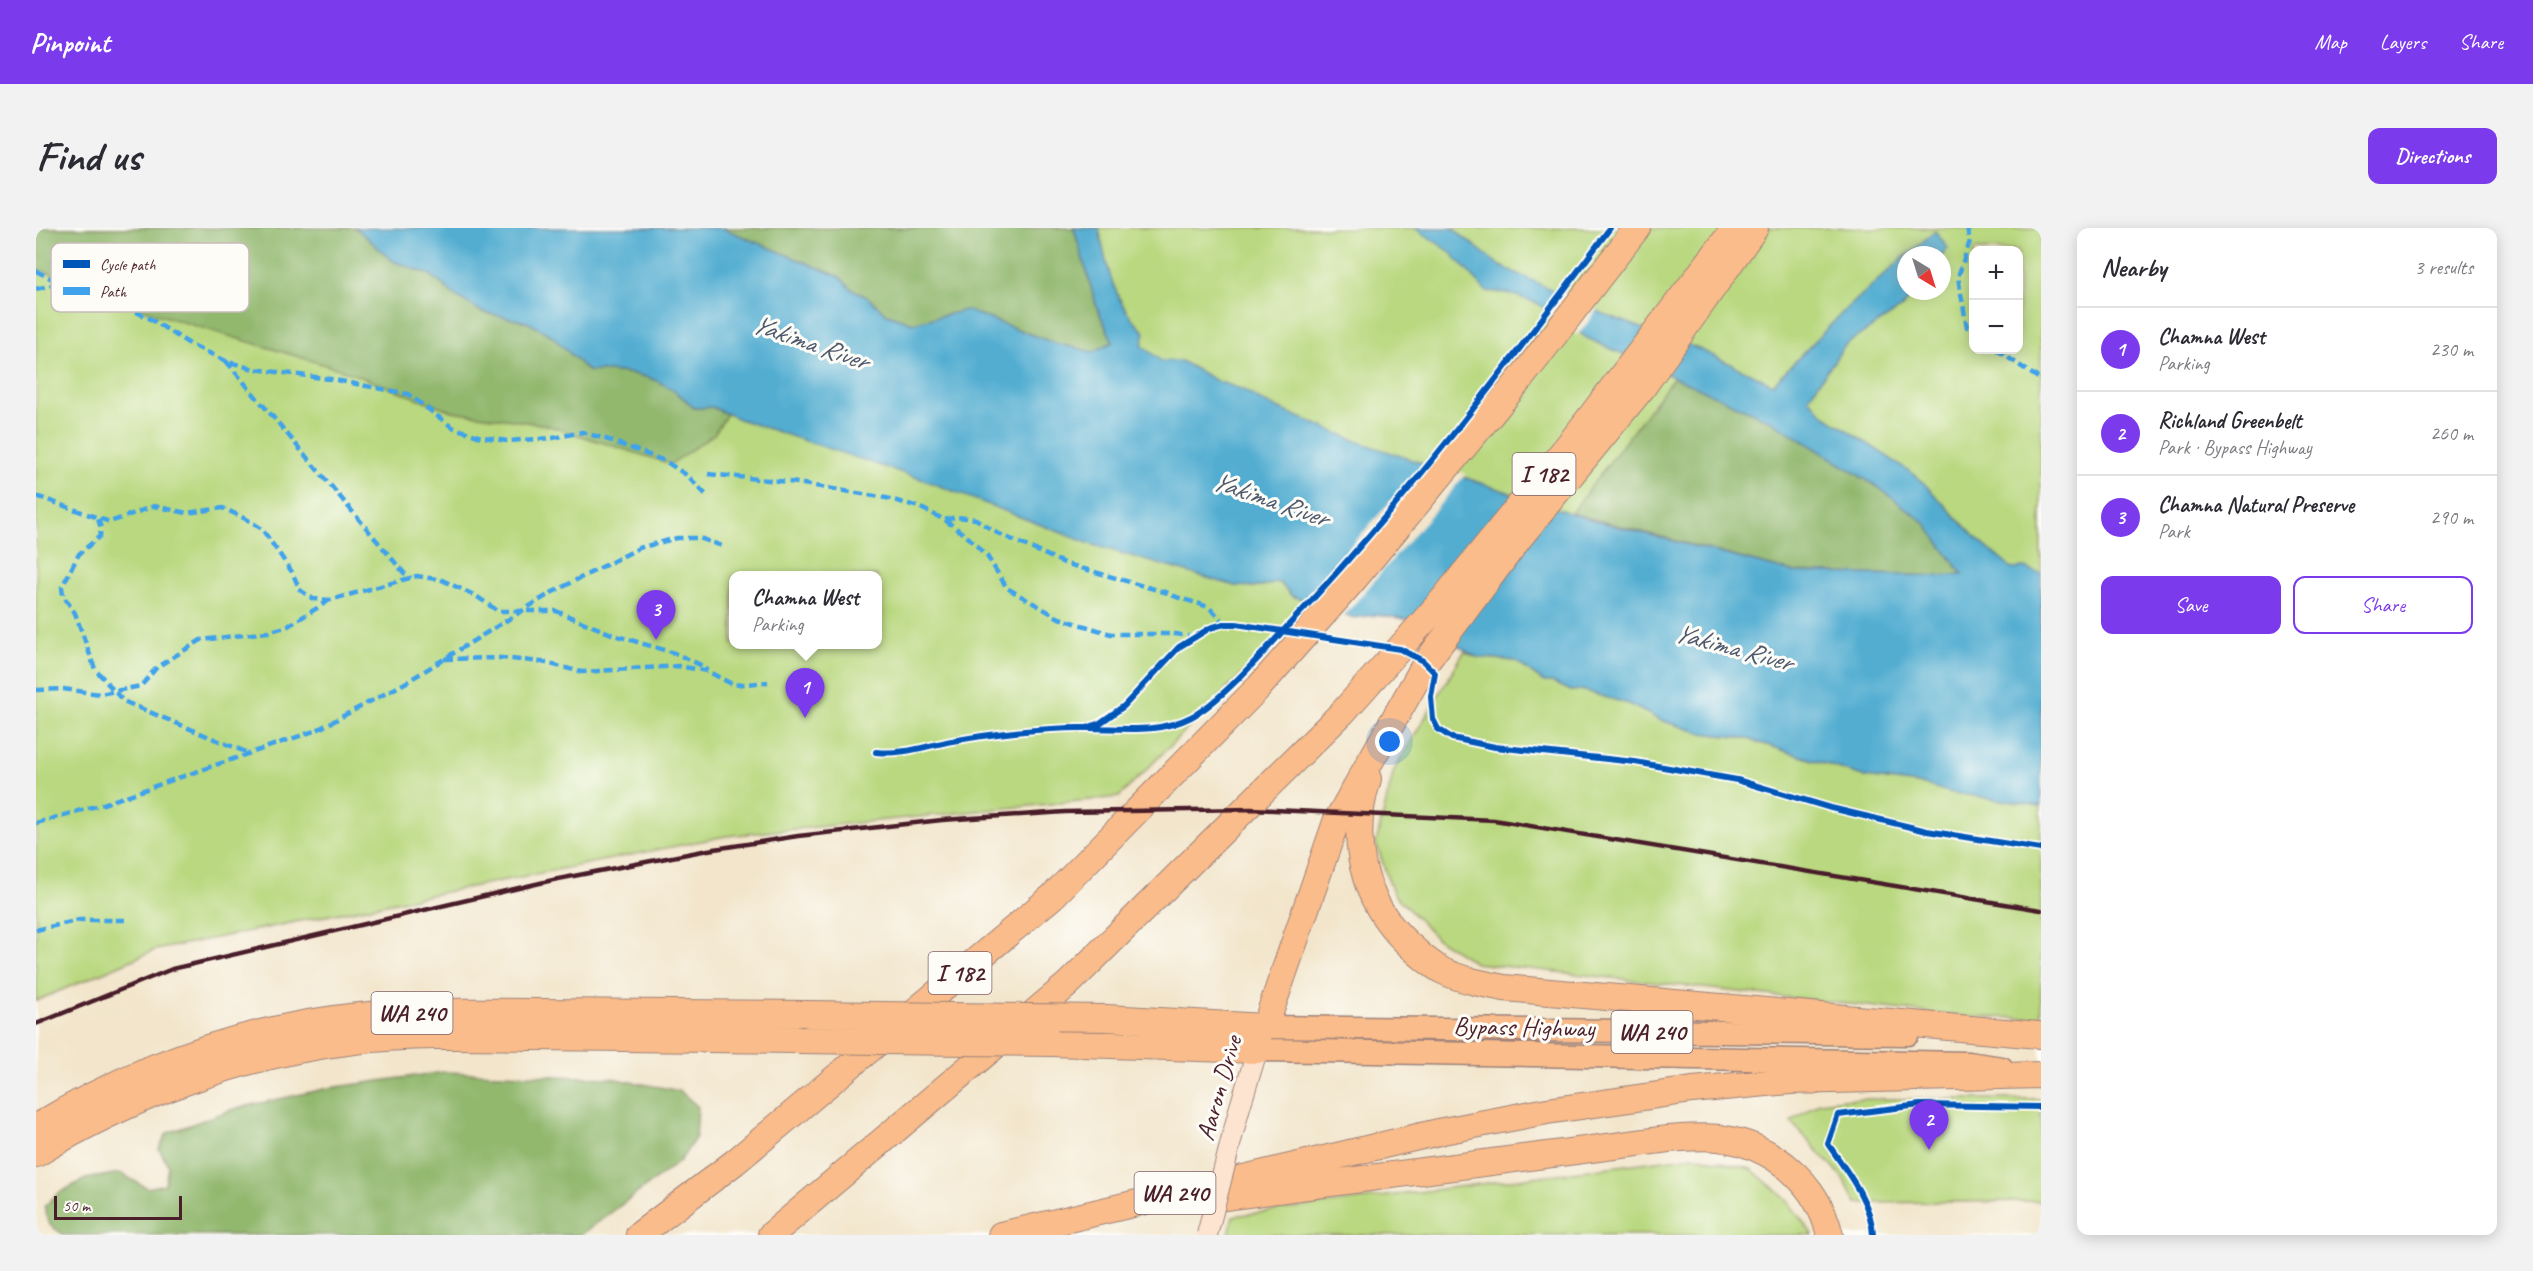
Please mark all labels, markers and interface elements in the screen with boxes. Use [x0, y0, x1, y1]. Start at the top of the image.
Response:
text: Pinpoint [30, 25, 110, 60]
text: Map [2314, 29, 2347, 55]
text: Layers [2380, 29, 2426, 55]
text: Share [2459, 29, 2503, 55]
button: Directions [2368, 128, 2497, 184]
text: Find us [36, 130, 141, 183]
legend [51, 243, 249, 312]
north arrow [1897, 246, 1951, 300]
map controls [1969, 246, 2023, 354]
button: + [1969, 246, 2023, 300]
text: Nearby [2101, 251, 2166, 284]
text: Cycle path [100, 255, 156, 275]
text: 3 results [2414, 255, 2473, 280]
text: Path [100, 282, 127, 302]
button: − [1969, 300, 2023, 354]
water label: Yakima River [748, 306, 877, 379]
text: Chamna West [2158, 323, 2265, 351]
text: 1 [2116, 337, 2125, 362]
text: 230 m [2430, 337, 2473, 362]
text: Parking [2158, 351, 2210, 376]
text: Richland Greenbelt [2158, 407, 2302, 435]
text: 2 [2116, 421, 2125, 446]
text: 260 m [2430, 421, 2473, 446]
text: Park · Bypass Highway [2158, 435, 2312, 460]
road number: I 182 [1512, 453, 1576, 495]
water label: Yakima River [1208, 463, 1337, 536]
text: Chamna Natural Preserve [2158, 491, 2354, 519]
text: 3 [2116, 505, 2125, 530]
text: 290 m [2430, 505, 2473, 530]
text: Park [2158, 519, 2190, 544]
popup [729, 571, 882, 649]
button: Save [2101, 576, 2281, 634]
button: Share [2293, 576, 2473, 634]
text: Chamna West [752, 584, 859, 612]
pin: 3 [636, 590, 676, 640]
text: Parking [752, 612, 804, 637]
water label: Yakima River [1671, 615, 1800, 680]
pin: 1 [786, 668, 824, 718]
your location [1375, 727, 1404, 756]
road number: I 182 [928, 952, 992, 994]
road number: WA 240 [372, 992, 452, 1034]
street label: Bypass Highway [1453, 1009, 1597, 1045]
road number: WA 240 [1612, 1011, 1692, 1053]
street label: Aaron Drive [1188, 1029, 1250, 1144]
pin: 2 [1910, 1100, 1948, 1150]
road number: WA 240 [1134, 1172, 1216, 1214]
scale bar [54, 1193, 182, 1220]
text: 50 m [63, 1196, 90, 1216]

